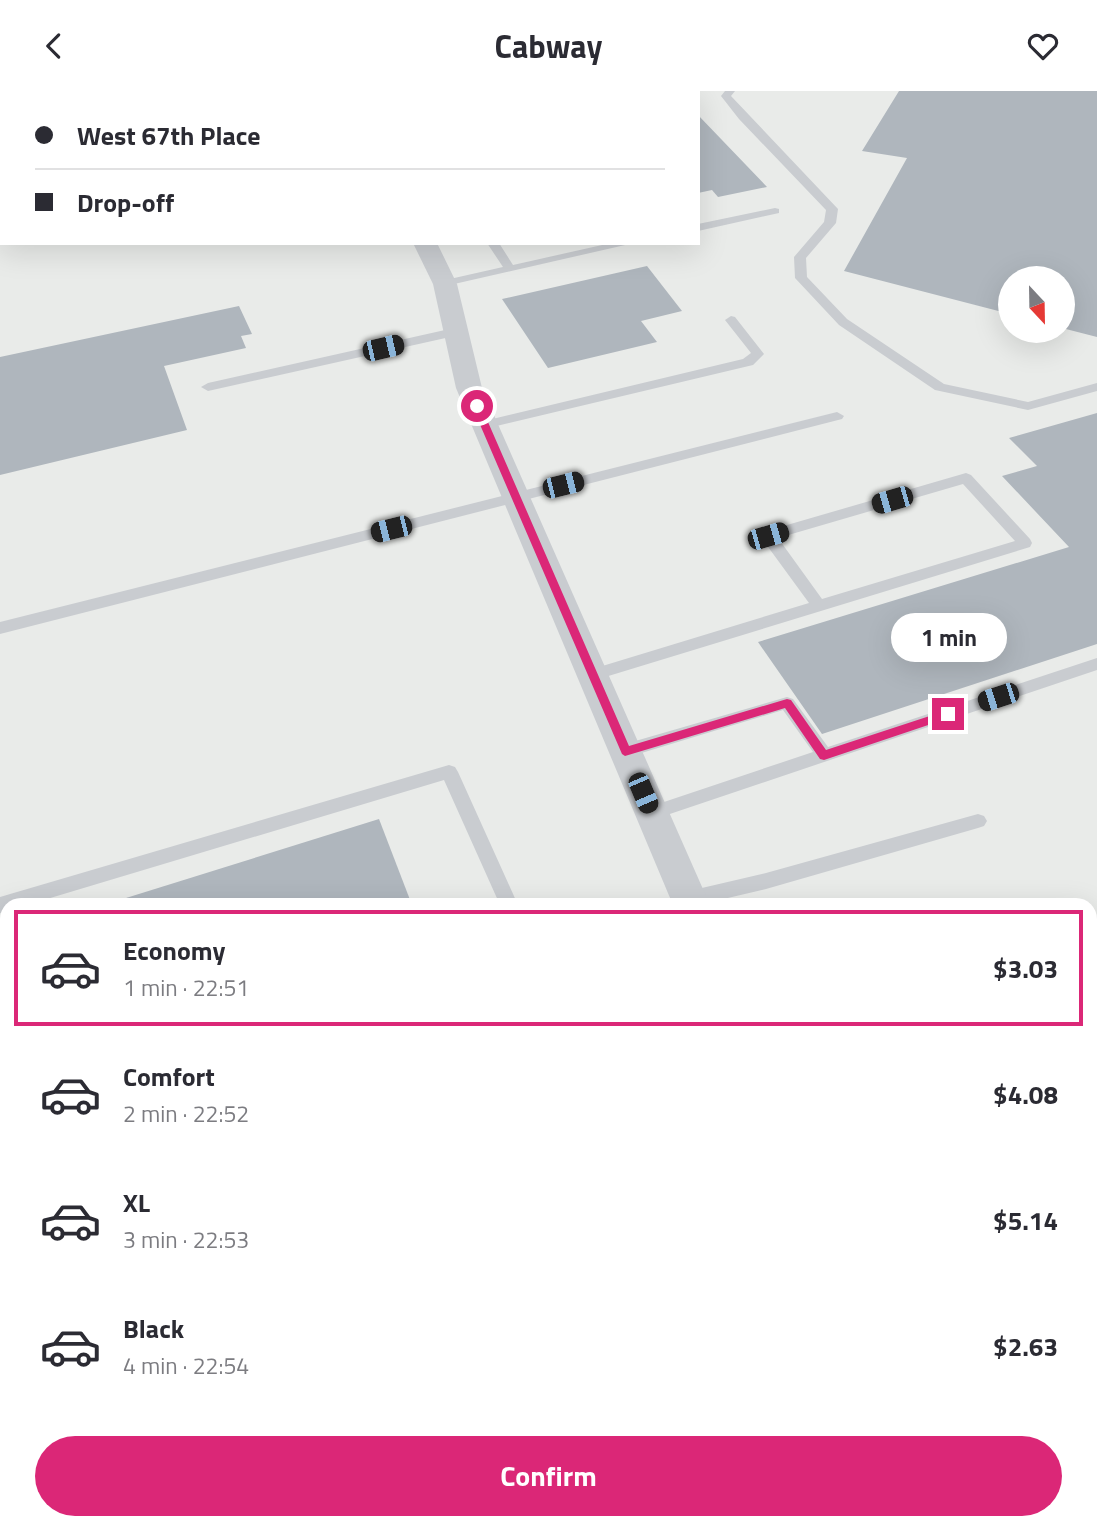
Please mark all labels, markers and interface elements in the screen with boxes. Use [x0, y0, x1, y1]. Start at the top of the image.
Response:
text: Cabway [495, 22, 602, 70]
icon: back [35, 27, 73, 65]
icon: heart [1024, 27, 1062, 65]
text: West 67th Place [77, 116, 260, 155]
text: Drop-off [77, 183, 174, 222]
north arrow [998, 266, 1074, 343]
map controls [998, 266, 1075, 343]
car [361, 333, 406, 363]
route start [461, 390, 493, 422]
car [541, 470, 586, 500]
car [869, 484, 916, 516]
car [369, 514, 414, 544]
car [745, 520, 792, 552]
callout: 1 min [890, 613, 1006, 661]
text: 1 min [921, 620, 977, 655]
car [975, 681, 1022, 713]
route end [932, 698, 964, 730]
car [626, 770, 661, 816]
text: Economy [123, 931, 225, 970]
icon: car [39, 937, 102, 1000]
text: $3.03 [993, 949, 1058, 988]
text: 1 min · 22:51 [123, 970, 249, 1005]
text: Comfort [123, 1057, 215, 1096]
icon: car [39, 1063, 102, 1126]
text: $4.08 [993, 1075, 1058, 1114]
text: 2 min · 22:52 [123, 1096, 249, 1131]
text: XL [123, 1183, 150, 1222]
icon: car [39, 1189, 102, 1252]
text: $5.14 [993, 1201, 1058, 1240]
text: 3 min · 22:53 [123, 1222, 249, 1257]
text: Black [123, 1309, 184, 1348]
icon: car [39, 1315, 102, 1378]
text: $2.63 [993, 1327, 1058, 1366]
text: 4 min · 22:54 [123, 1348, 249, 1383]
button: Confirm [35, 1436, 1062, 1516]

